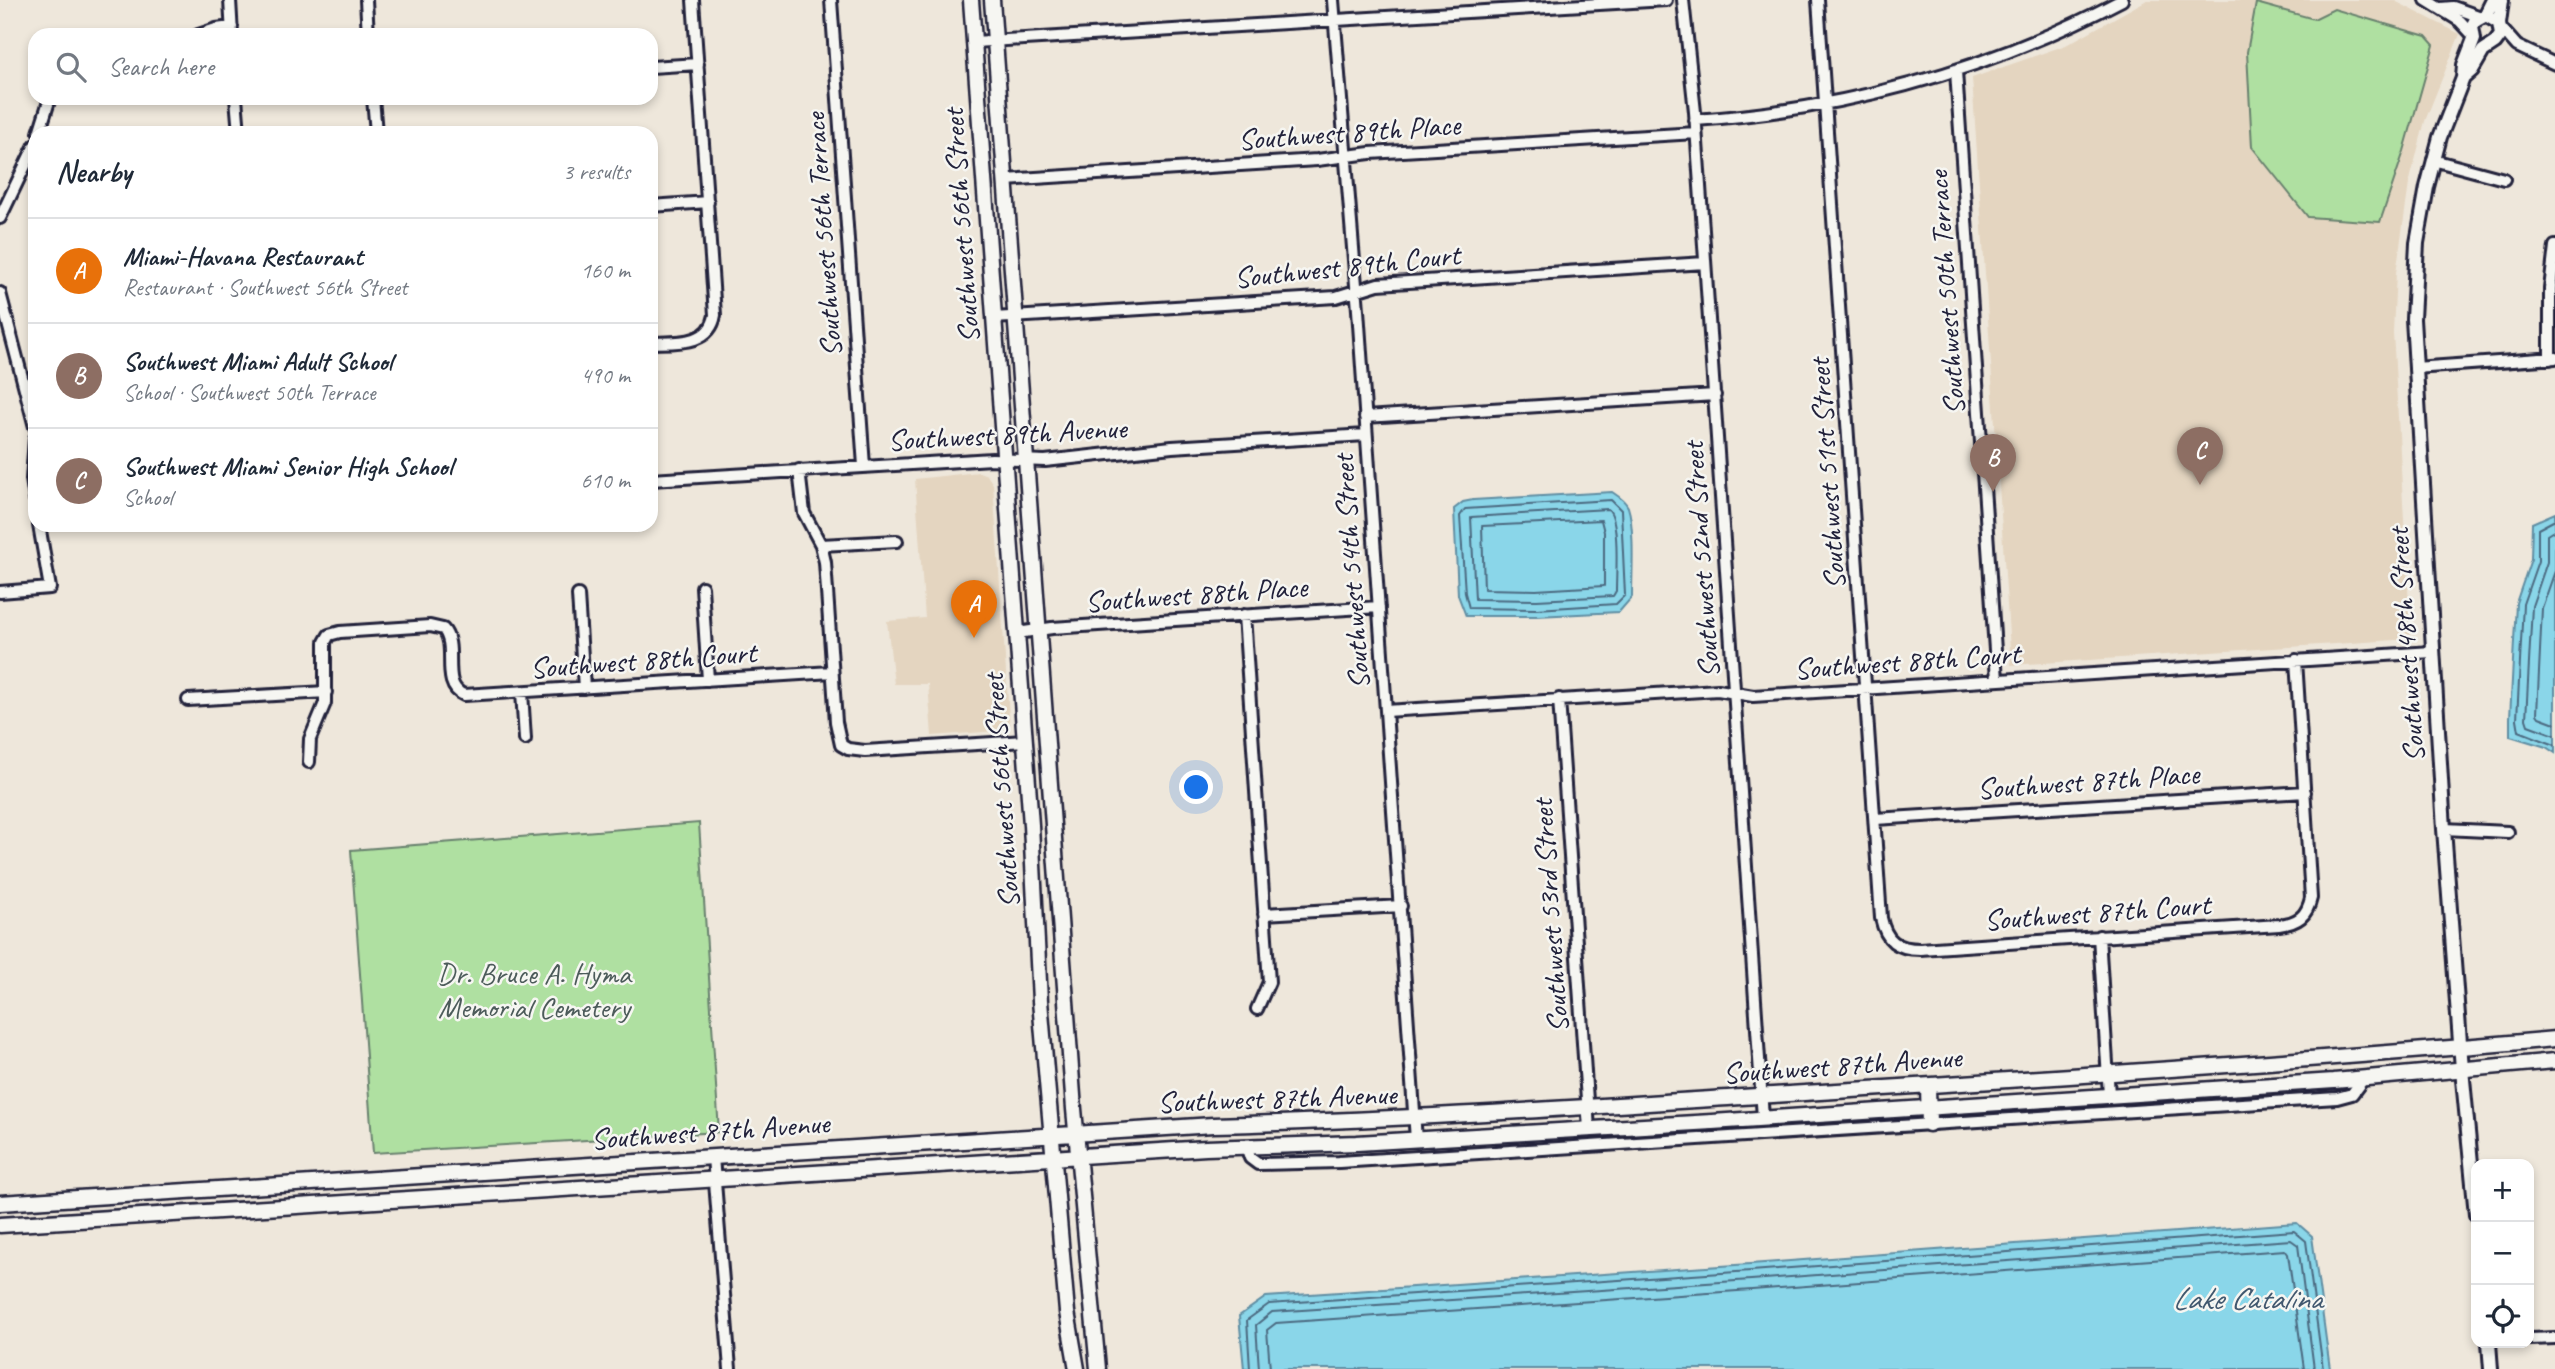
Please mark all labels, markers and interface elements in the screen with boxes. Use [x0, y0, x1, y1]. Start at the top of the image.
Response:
search box [28, 28, 658, 105]
icon: search [52, 48, 90, 86]
text: Search here [108, 50, 214, 83]
street label: Southwest 56th Street [934, 105, 988, 344]
street label: Southwest 89th Place [1237, 105, 1464, 159]
street label: Southwest 56th Terrace [795, 109, 850, 358]
text: Nearby [56, 153, 132, 191]
text: 3 results [563, 157, 630, 186]
street label: Southwest 50th Terrace [1918, 167, 1973, 416]
street label: Southwest 89th Court [1232, 235, 1465, 297]
text: Miami-Havana Restaurant [123, 240, 363, 273]
text: A [73, 256, 85, 285]
text: 160 m [581, 256, 630, 285]
text: Restaurant · Southwest 56th Street [123, 273, 408, 302]
text: Southwest Miami Adult School [123, 345, 393, 378]
street label: Southwest 51st Street [1800, 354, 1854, 591]
text: B [73, 361, 85, 390]
text: 490 m [581, 361, 630, 390]
text: School · Southwest 50th Terrace [123, 378, 376, 407]
street label: Southwest 89th Avenue [887, 409, 1130, 459]
pin: C [2177, 427, 2223, 485]
pin: B [1970, 434, 2016, 492]
street label: Southwest 52nd Street [1674, 438, 1728, 679]
text: Southwest Miami Senior High School [123, 450, 452, 483]
street label: Southwest 54th Street [1324, 451, 1378, 690]
text: C [74, 466, 84, 495]
text: 610 m [581, 466, 630, 495]
text: School [123, 483, 172, 512]
street label: Southwest 48th Street [2379, 524, 2433, 763]
street label: Southwest 88th Place [1084, 567, 1311, 621]
pin: A [951, 580, 997, 638]
street label: Southwest 88th Court [529, 633, 760, 687]
street label: Southwest 88th Court [1793, 634, 2024, 688]
street label: Southwest 56th Street [974, 670, 1028, 909]
street label: Southwest 87th Place [1976, 754, 2203, 808]
your location [1179, 770, 1213, 804]
street label: Southwest 53rd Street [1523, 795, 1577, 1034]
street label: Southwest 87th Court [1983, 885, 2214, 939]
park label: Dr. Bruce A. Hyma Memorial Cemetery [437, 954, 633, 1026]
street label: Southwest 87th Avenue [1721, 1038, 1965, 1092]
street label: Southwest 87th Avenue [1157, 1075, 1399, 1121]
street label: Southwest 87th Avenue [589, 1104, 833, 1158]
map controls [2471, 1159, 2534, 1348]
button: + [2471, 1159, 2534, 1222]
button: − [2471, 1222, 2534, 1285]
water label: Lake Catalina [2172, 1278, 2326, 1319]
button: locate [2471, 1285, 2534, 1348]

